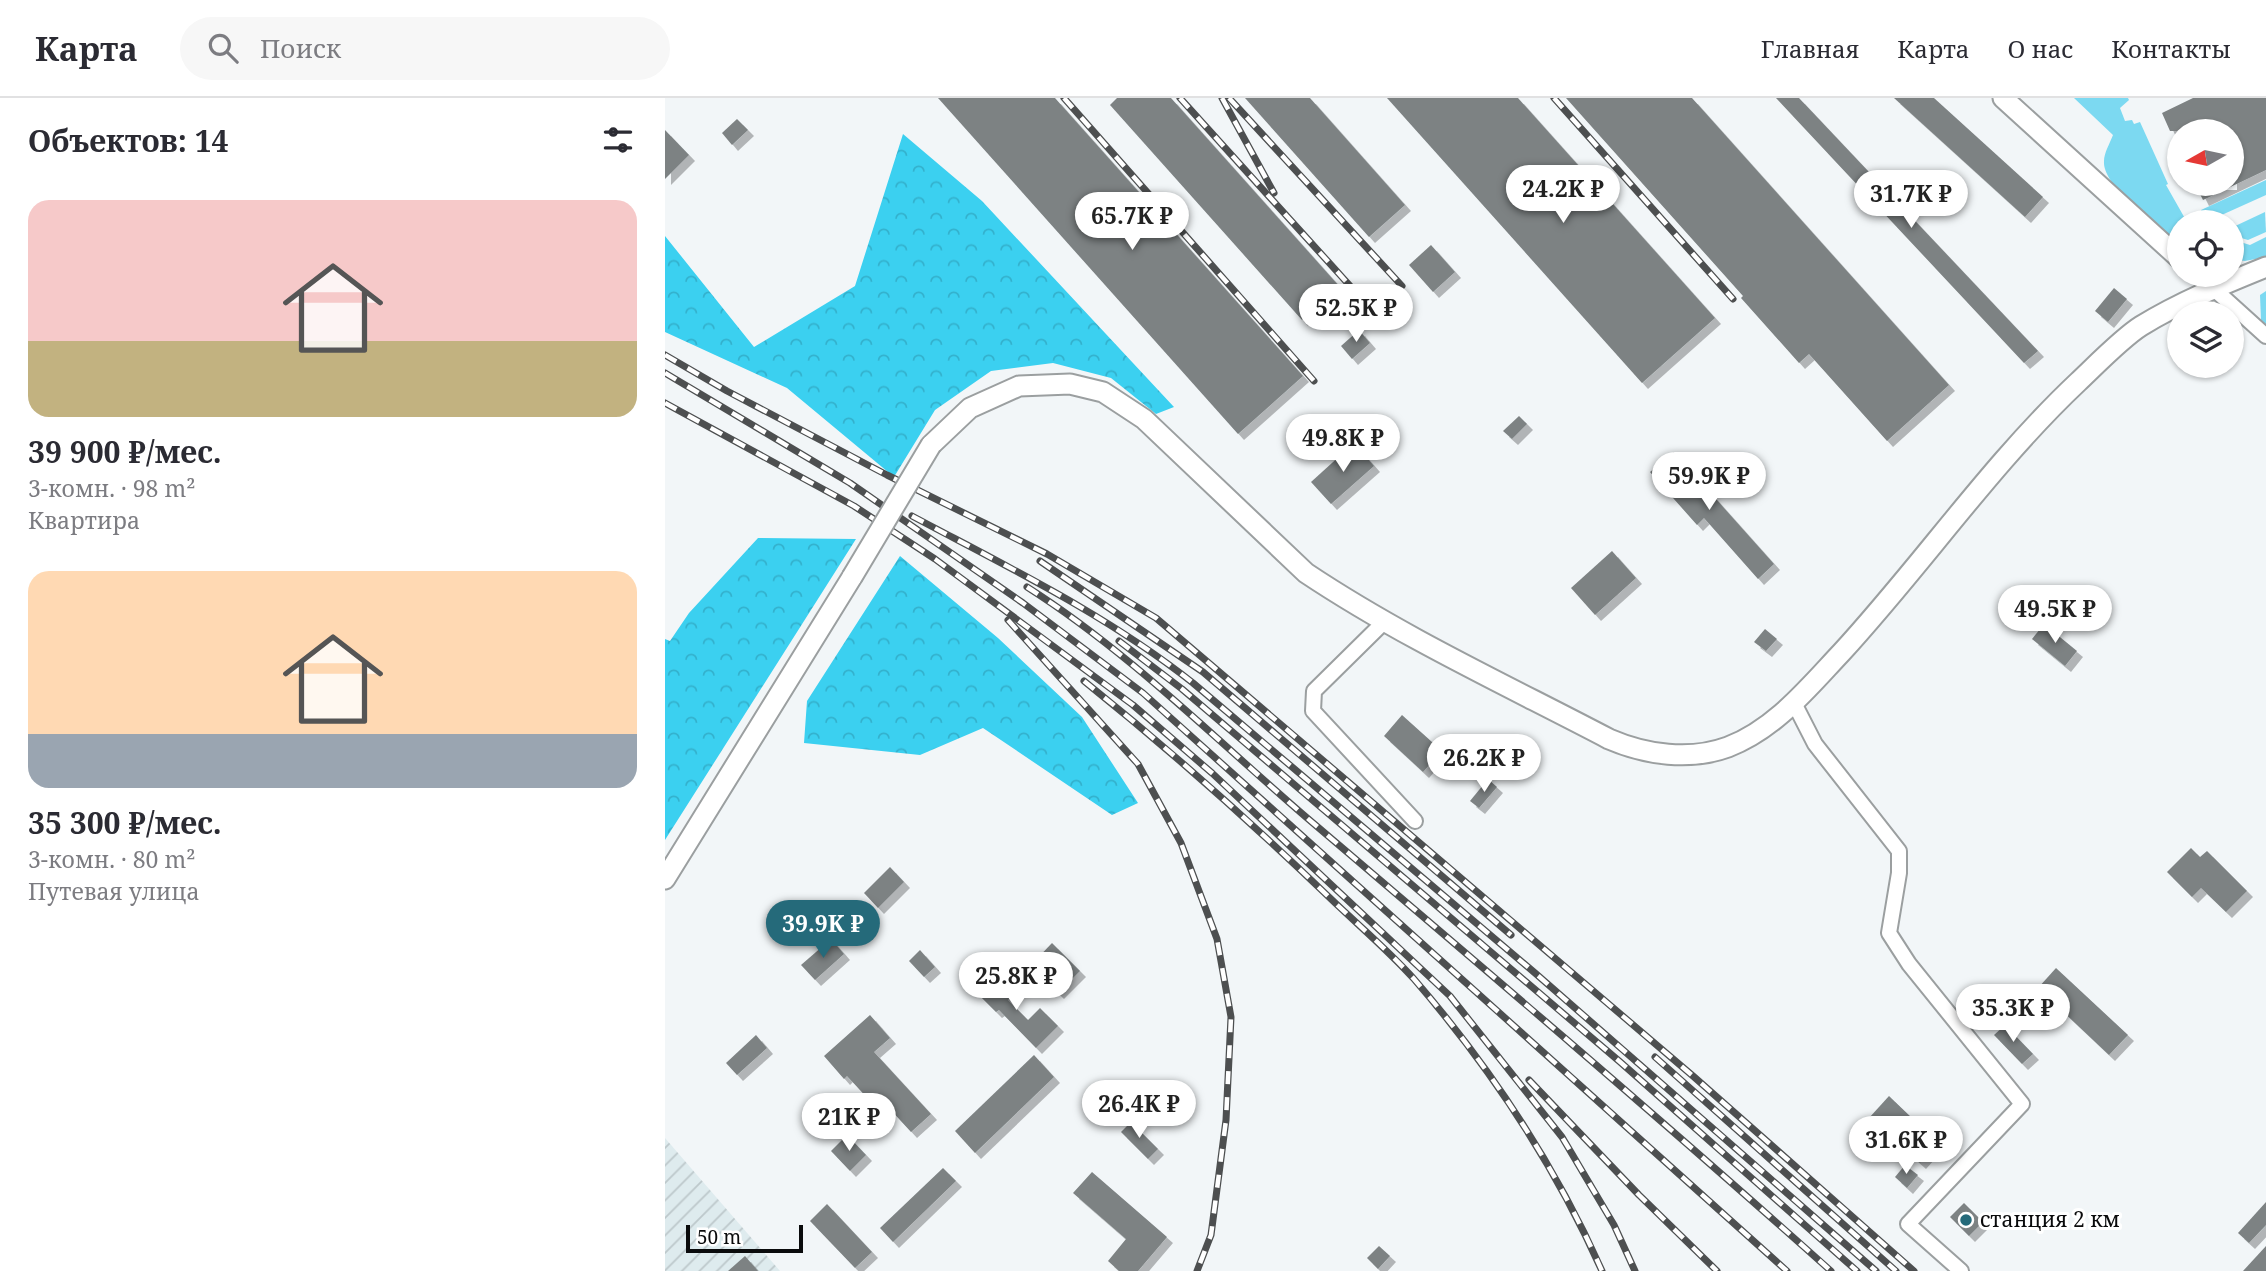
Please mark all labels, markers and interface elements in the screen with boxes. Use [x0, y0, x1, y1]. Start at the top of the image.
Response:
search box [180, 17, 670, 80]
text: Карта [35, 26, 138, 71]
icon: search [204, 29, 242, 67]
text: Поиск [260, 30, 341, 66]
text: Главная [1761, 32, 1859, 65]
text: Карта [1897, 32, 1970, 65]
text: О нас [2008, 32, 2073, 65]
text: Контакты [2111, 32, 2231, 65]
north arrow [2167, 119, 2243, 196]
map controls [2167, 119, 2244, 378]
text: Объектов: 14 [28, 120, 229, 161]
icon: filters [599, 121, 637, 159]
pin: 24.2K ₽ [1498, 166, 1628, 225]
pin: 31.7K ₽ [1846, 170, 1976, 230]
text: 24.2K ₽ [1522, 172, 1604, 204]
text: 31.7K ₽ [1870, 177, 1952, 209]
pin: 65.7K ₽ [1067, 192, 1197, 252]
text: 65.7K ₽ [1091, 199, 1173, 231]
button: locate [2167, 210, 2244, 287]
icon: home [270, 245, 396, 371]
pin: 52.5K ₽ [1291, 285, 1421, 344]
text: 52.5K ₽ [1315, 291, 1397, 323]
button: layers [2167, 301, 2244, 378]
pin: 49.8K ₽ [1278, 414, 1408, 474]
text: 49.8K ₽ [1302, 421, 1384, 453]
text: 39 900 ₽/мес. [28, 431, 222, 472]
pin: 59.9K ₽ [1644, 452, 1774, 512]
text: 59.9K ₽ [1668, 459, 1750, 491]
text: 3-комн. · 98 m² [28, 472, 195, 504]
text: Квартира [28, 504, 140, 536]
pin: 49.5K ₽ [1990, 586, 2120, 645]
text: 49.5K ₽ [2014, 592, 2096, 624]
icon: home [270, 616, 396, 742]
pin: 26.2K ₽ [1419, 734, 1549, 794]
text: 26.2K ₽ [1443, 741, 1525, 773]
text: 35 300 ₽/мес. [28, 802, 222, 843]
text: 3-комн. · 80 m² [28, 843, 195, 875]
text: Путевая улица [28, 875, 200, 907]
pin: 39.9K ₽ [758, 900, 888, 960]
text: 39.9K ₽ [782, 907, 864, 939]
pin: 25.8K ₽ [951, 953, 1081, 1012]
text: 25.8K ₽ [975, 959, 1057, 991]
pin: 35.3K ₽ [1948, 984, 2078, 1044]
text: 35.3K ₽ [1972, 991, 2054, 1023]
pin: 26.4K ₽ [1074, 1080, 1204, 1140]
text: 26.4K ₽ [1098, 1087, 1180, 1119]
pin: 21K ₽ [800, 1094, 898, 1153]
text: 21K ₽ [818, 1100, 880, 1132]
pin: 31.6K ₽ [1841, 1116, 1971, 1176]
text: 31.6K ₽ [1865, 1123, 1947, 1155]
place label: станция 2 км [1980, 1205, 2120, 1233]
marker: станция 2 км [1958, 1212, 1974, 1228]
scale bar [686, 1222, 803, 1254]
text: 50 m [697, 1224, 741, 1250]

